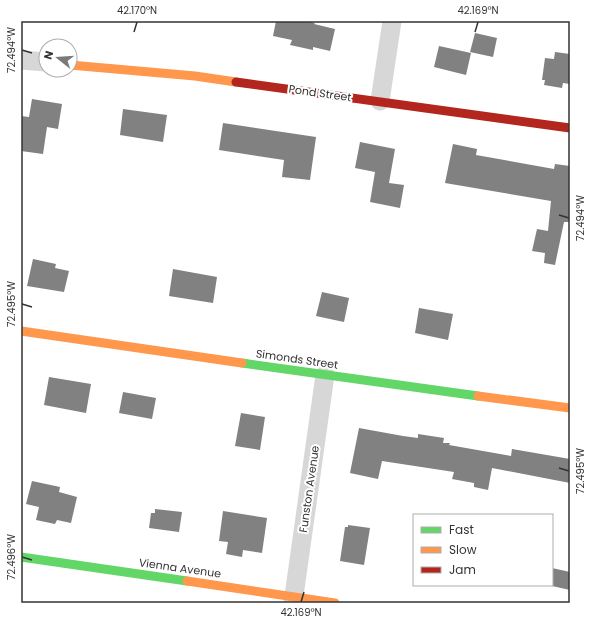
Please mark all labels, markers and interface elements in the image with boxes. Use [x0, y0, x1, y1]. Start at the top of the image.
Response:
text: 42.170°N [117, 3, 157, 18]
text: 42.169°N [457, 3, 499, 18]
text: 72.494°W [4, 27, 19, 73]
north arrow [38, 38, 78, 78]
text: N [40, 49, 57, 61]
street label: Pond Street [288, 81, 352, 105]
text: 72.494°W [573, 195, 588, 241]
text: 72.495°W [4, 281, 19, 327]
street label: Simonds Street [255, 345, 339, 373]
street label: Funston Avenue [295, 444, 323, 534]
text: 72.495°W [573, 448, 588, 494]
legend [413, 514, 553, 586]
text: Fast [449, 521, 474, 538]
text: 72.496°W [4, 534, 19, 580]
text: Slow [449, 541, 477, 558]
street label: Vienna Avenue [138, 554, 222, 582]
text: Jam [449, 561, 476, 578]
text: 42.169°N [280, 605, 322, 620]

